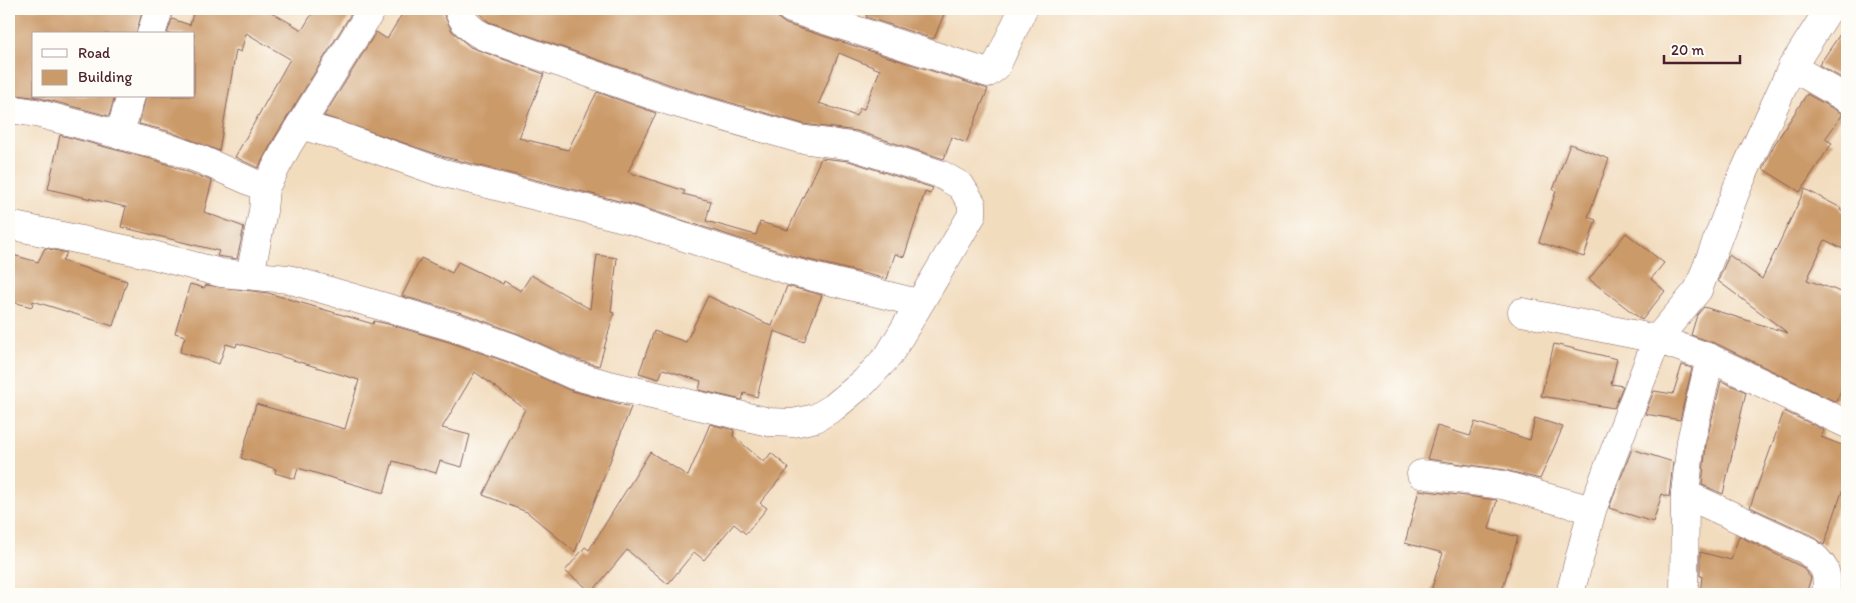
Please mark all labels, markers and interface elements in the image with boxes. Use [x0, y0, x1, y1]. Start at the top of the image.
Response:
legend [32, 32, 195, 98]
scale bar [1664, 32, 1740, 64]
text: 20 m [1671, 41, 1705, 59]
text: Road [78, 44, 111, 62]
text: Building [78, 68, 132, 86]

